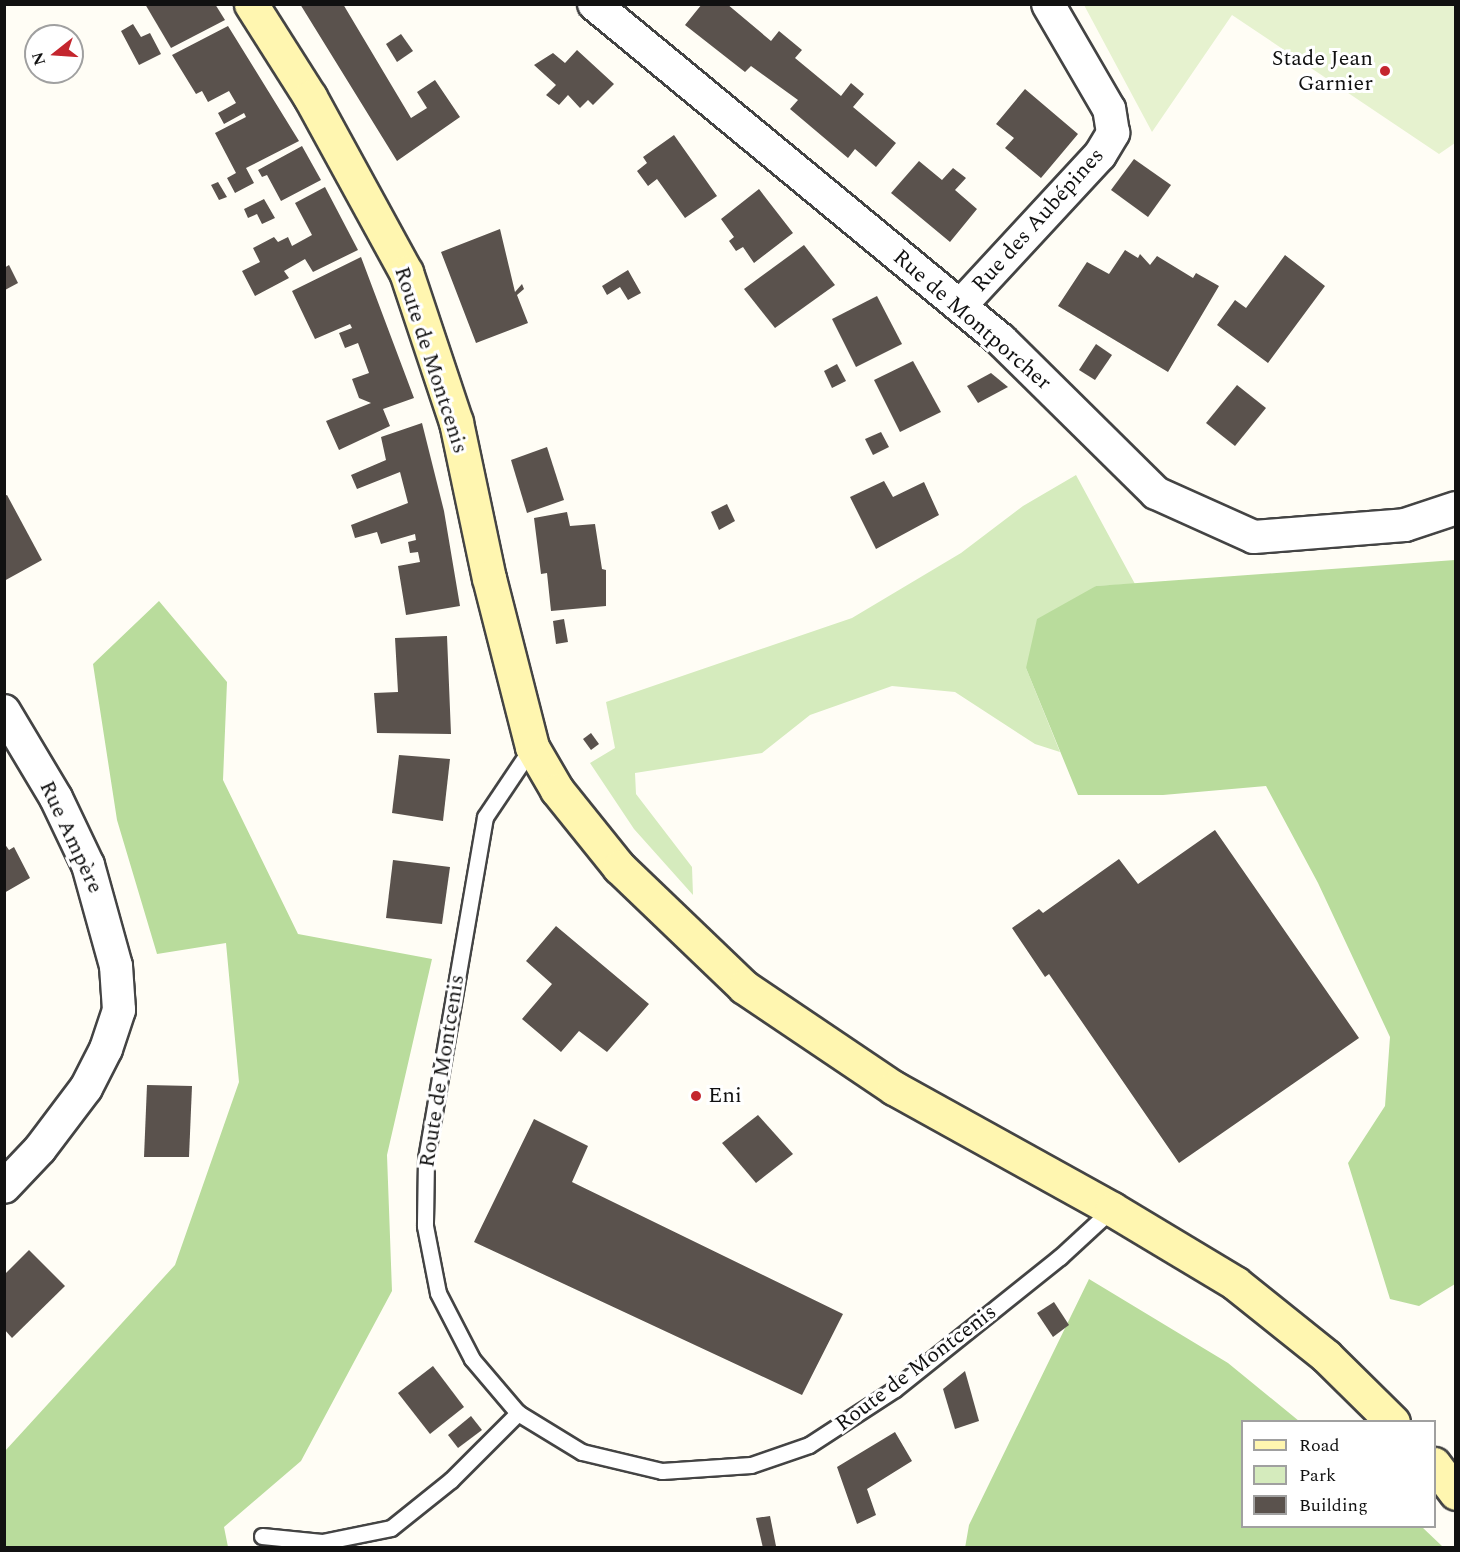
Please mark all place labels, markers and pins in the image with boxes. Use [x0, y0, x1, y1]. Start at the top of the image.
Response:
place label: Stade Jean Garnier [1272, 45, 1373, 96]
marker: Stade Jean Garnier [1378, 64, 1392, 78]
place label: Eni [708, 1083, 742, 1109]
marker: Eni [689, 1089, 703, 1103]

